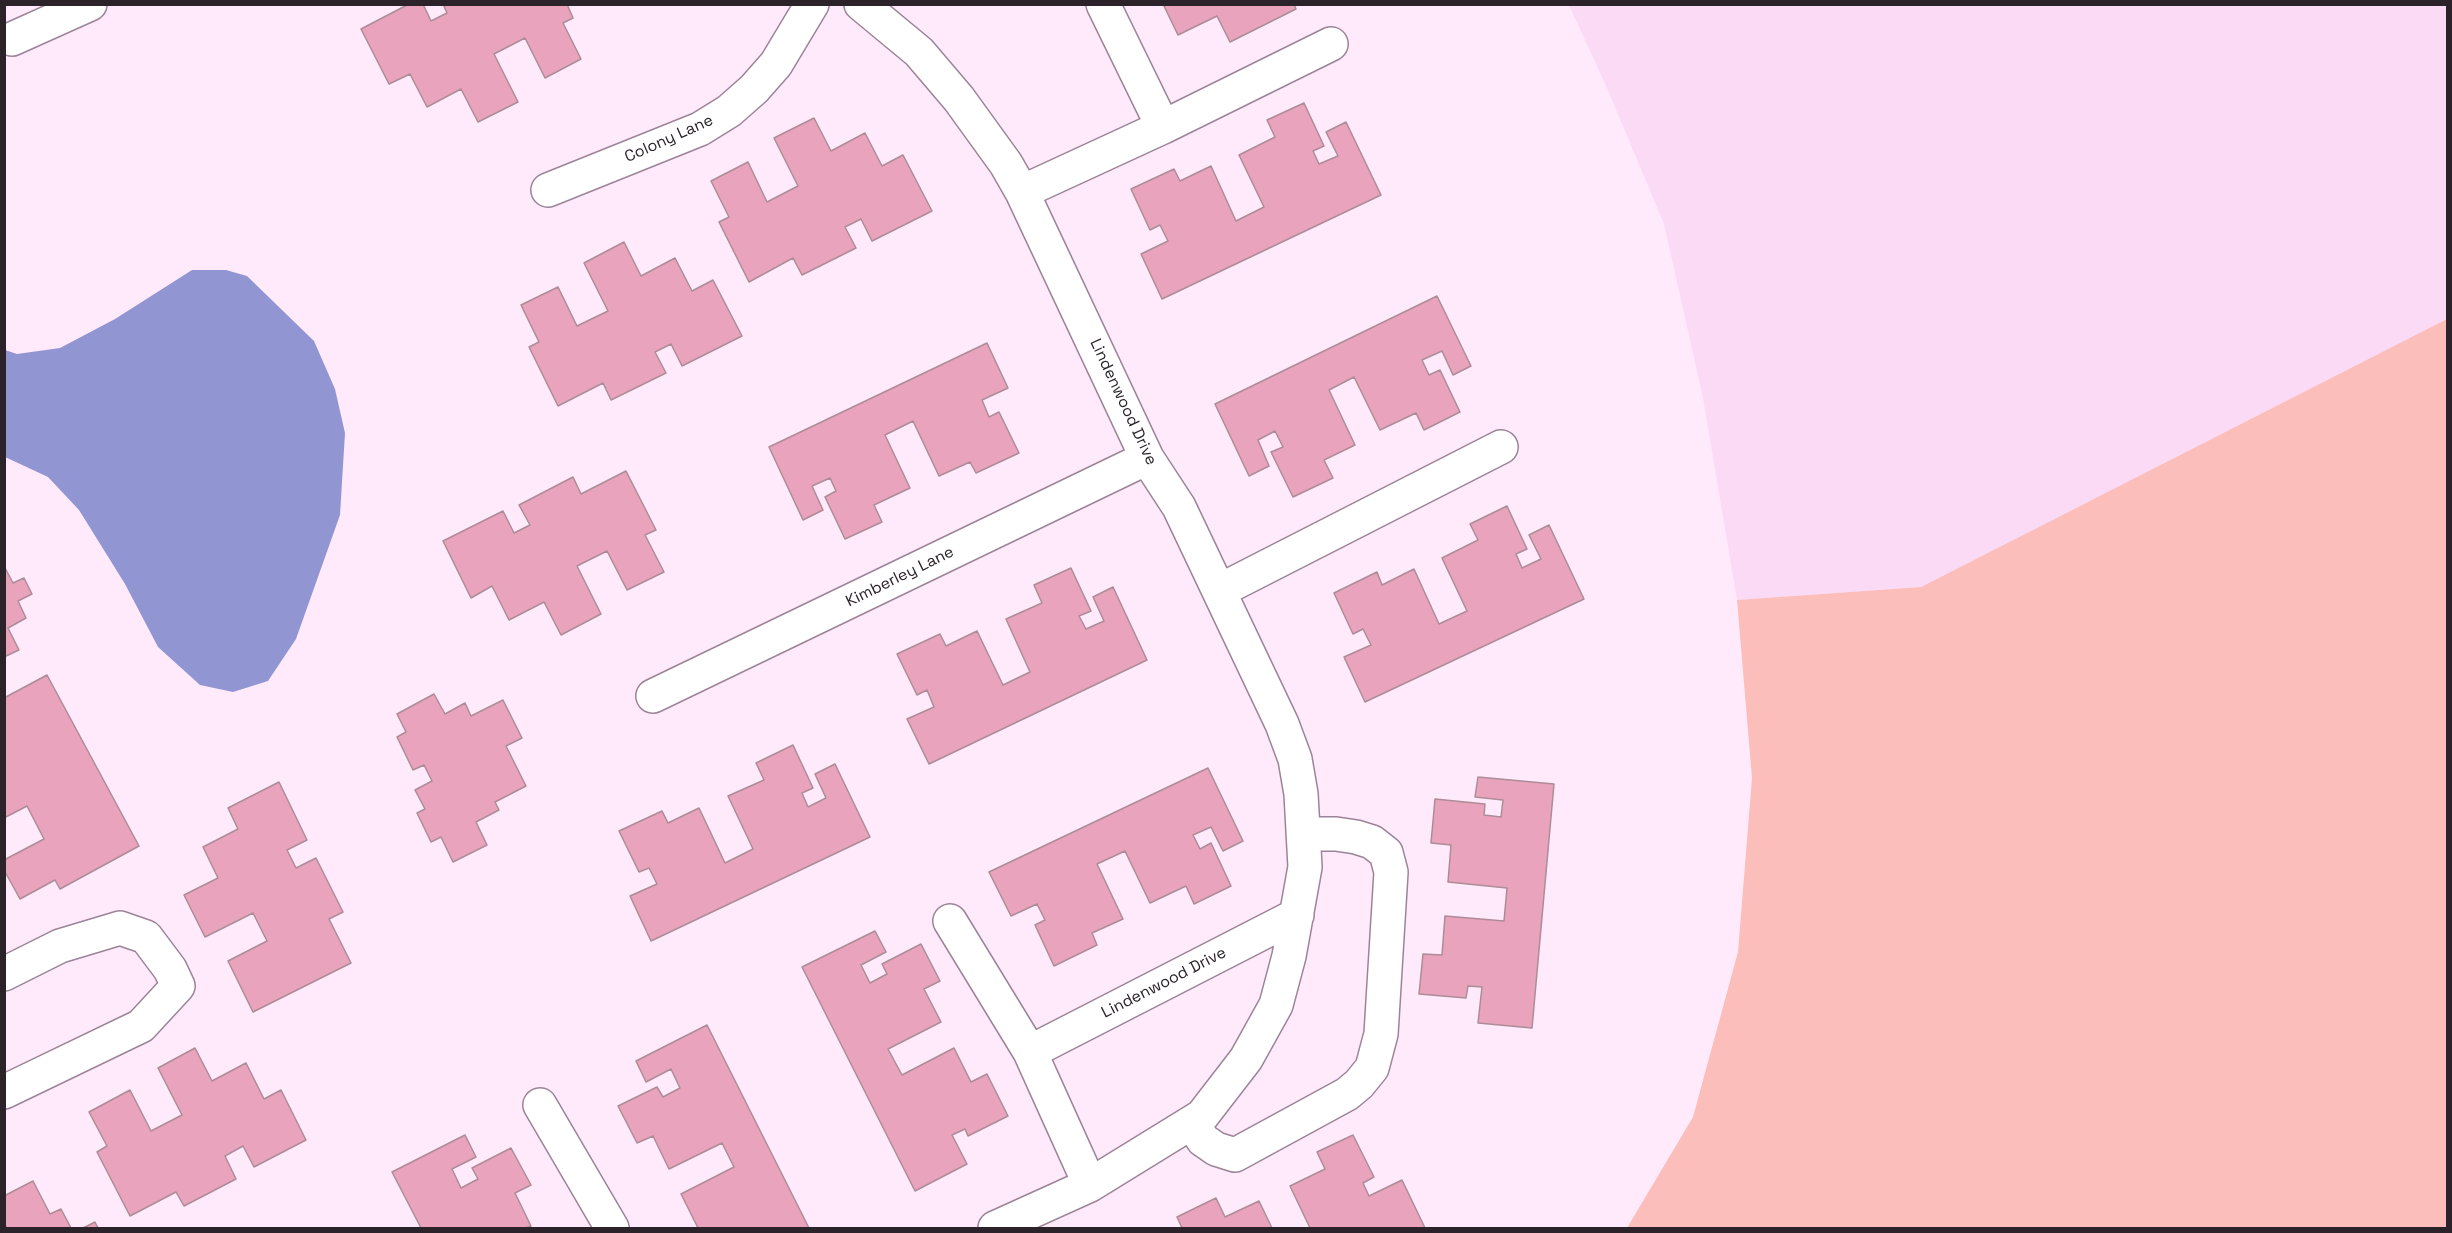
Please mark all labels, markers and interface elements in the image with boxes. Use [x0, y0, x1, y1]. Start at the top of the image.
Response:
street label: Colony Lane [622, 111, 716, 167]
street label: Lindenwood Drive [1085, 336, 1161, 468]
street label: Kimberley Lane [843, 543, 957, 611]
street label: Lindenwood Drive [1099, 943, 1229, 1023]

